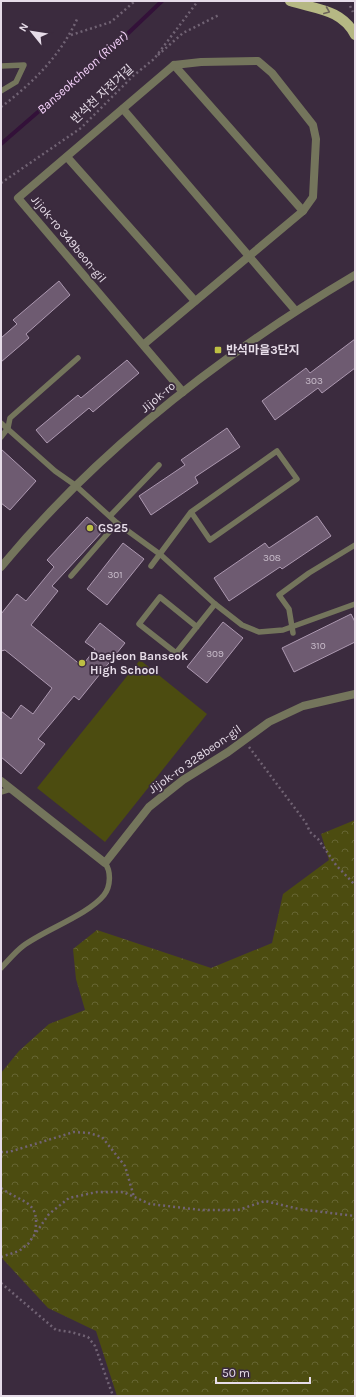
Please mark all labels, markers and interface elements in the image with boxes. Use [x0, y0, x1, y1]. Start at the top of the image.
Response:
one-way arrow [324, 6, 331, 14]
north arrow [12, 12, 52, 52]
text: N [16, 21, 31, 34]
water label: Banseokcheon (River) [34, 28, 131, 117]
street label: 반석천 자전거길 [68, 62, 136, 126]
street label: Jijok-ro 349beon-gil [29, 193, 109, 285]
place label: 반석마을3단지 [226, 343, 300, 357]
marker: 반석마을3단지 [213, 345, 223, 355]
house number: 303 [305, 375, 323, 387]
street label: Jijok-ro [138, 379, 178, 415]
place label: GS25 [98, 521, 128, 535]
marker: GS25 [85, 523, 95, 533]
house number: 308 [263, 552, 281, 564]
house number: 301 [107, 569, 123, 581]
house number: 310 [310, 640, 326, 652]
house number: 309 [206, 648, 224, 660]
place label: Daejeon Banseok High School [90, 649, 188, 677]
marker: Daejeon Banseok High School [77, 658, 87, 668]
street label: Jijok-ro 328beon-gil [146, 722, 244, 796]
scale bar [216, 1359, 310, 1385]
text: 50 m [222, 1366, 250, 1380]

